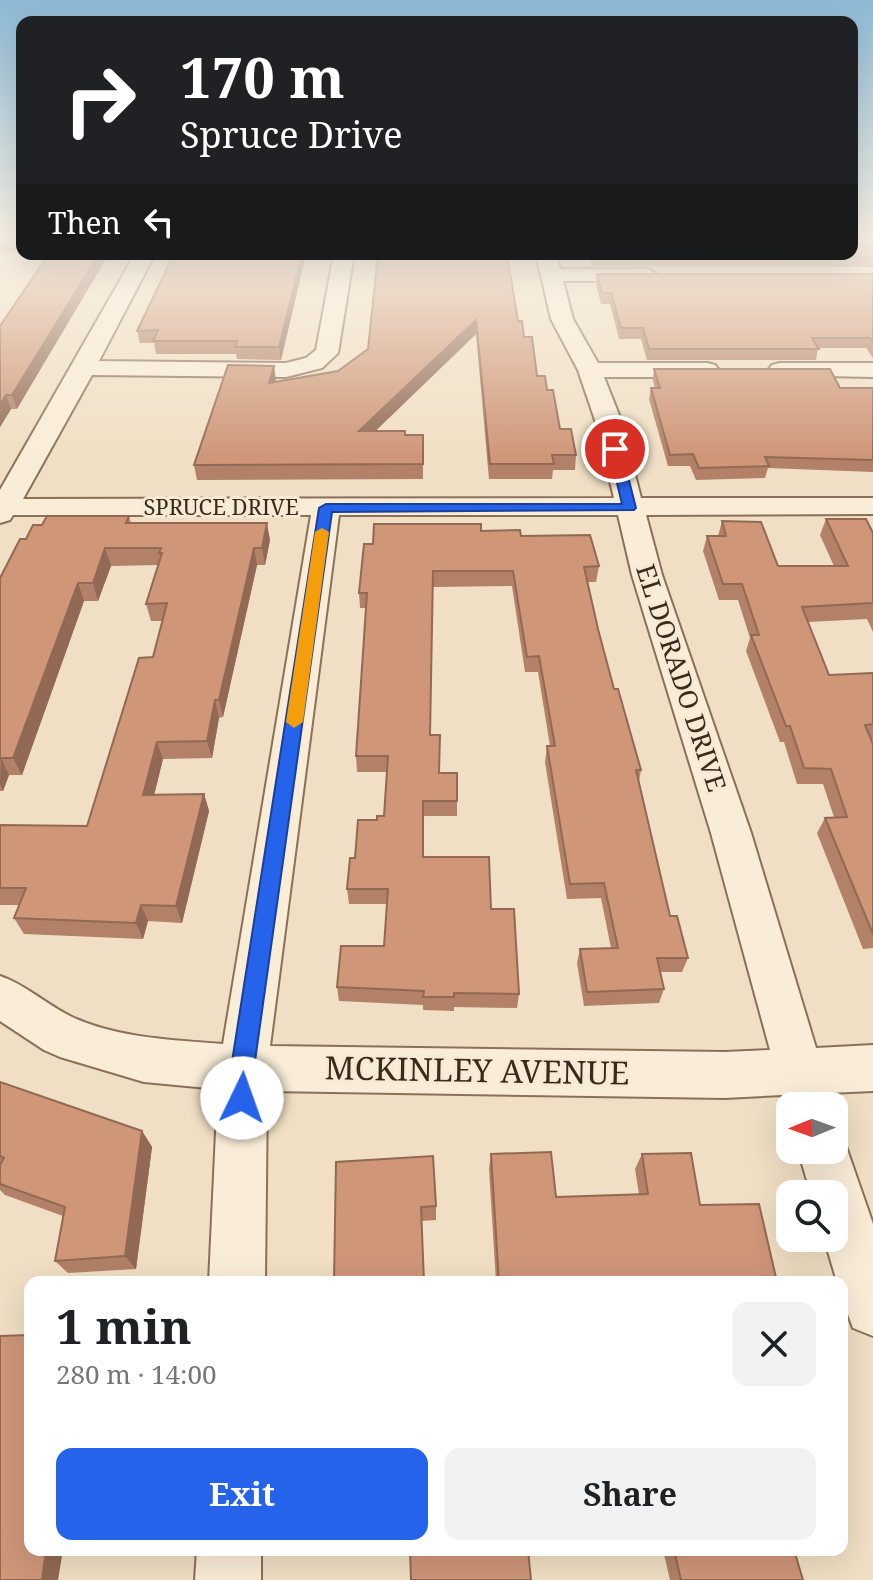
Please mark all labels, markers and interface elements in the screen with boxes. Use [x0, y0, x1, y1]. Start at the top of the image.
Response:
text: 170 m [180, 38, 345, 114]
icon: right [48, 48, 152, 152]
text: Spruce Drive [180, 110, 403, 159]
icon: left [137, 200, 181, 244]
text: Then [48, 202, 121, 243]
pin [581, 415, 649, 483]
icon: arrive [593, 427, 637, 471]
street label: SPRUCE DRIVE [143, 491, 299, 521]
street label: EL DORADO DRIVE [628, 559, 736, 796]
street label: MCKINLEY AVENUE [324, 1045, 630, 1094]
position arrow [200, 1056, 284, 1140]
north arrow [776, 1092, 848, 1164]
map controls [776, 1092, 848, 1252]
button: search [776, 1180, 848, 1252]
text: 1 min [56, 1293, 192, 1358]
button: close [732, 1302, 816, 1386]
text: 280 m · 14:00 [56, 1356, 217, 1392]
button: Exit [56, 1448, 428, 1540]
button: Share [444, 1448, 816, 1540]

